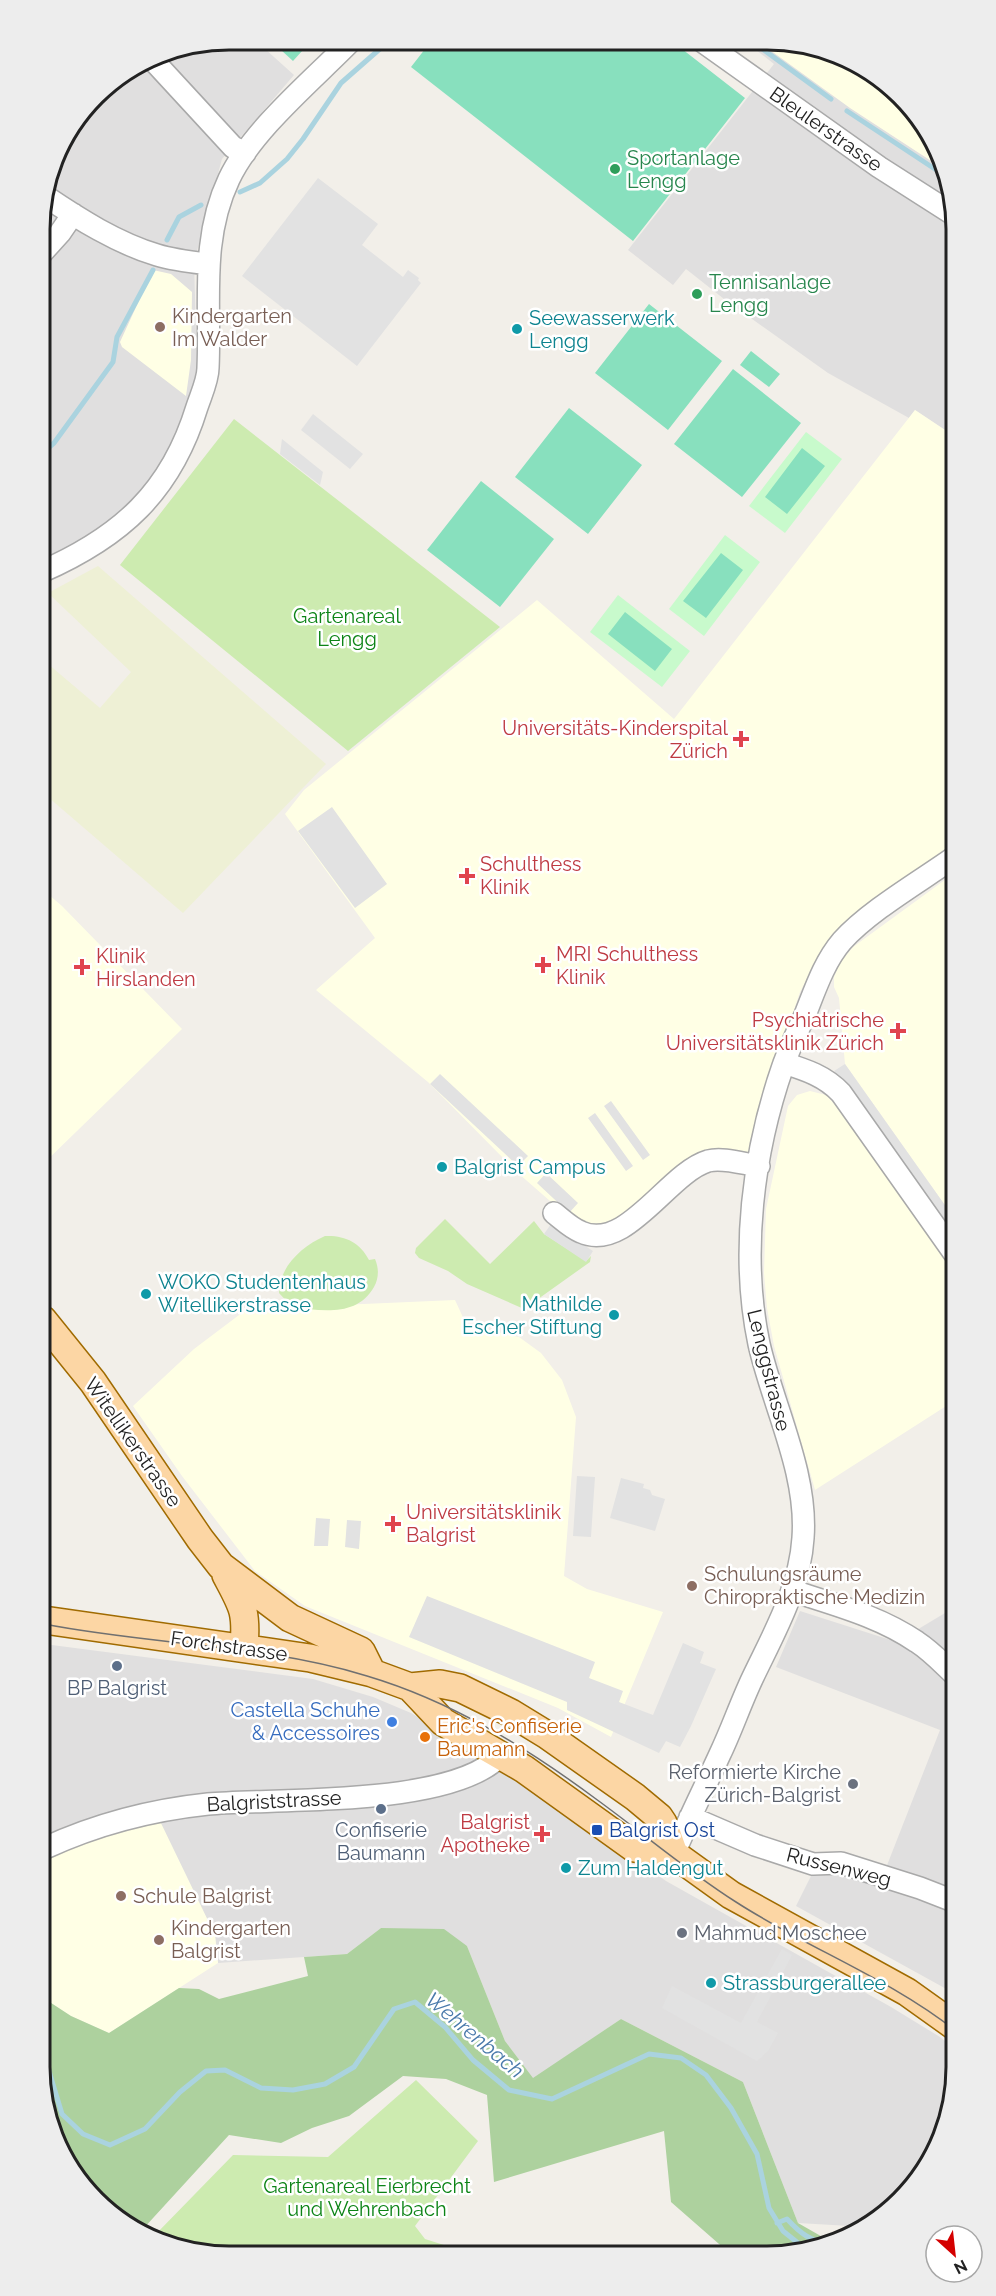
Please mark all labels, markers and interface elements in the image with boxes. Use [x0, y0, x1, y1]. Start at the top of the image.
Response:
street label: Bleulerstrasse [765, 81, 887, 177]
place label: Sportanlage Lengg [627, 146, 740, 193]
marker: Sportanlage Lengg [608, 162, 622, 176]
place label: Tennisanlage Lengg [709, 270, 831, 317]
marker: Tennisanlage Lengg [690, 287, 704, 301]
place label: Kindergarten Im Walder [172, 304, 292, 351]
place label: Seewasserwerk Lengg [529, 306, 675, 353]
marker: Kindergarten Im Walder [153, 320, 167, 334]
marker: Seewasserwerk Lengg [510, 322, 524, 336]
park label: Gartenareal Lengg [293, 604, 401, 651]
place label: Universitäts-Kinderspital Zürich [502, 716, 729, 763]
marker: Universitäts-Kinderspital Zürich [732, 730, 750, 748]
place label: Schulthess Klinik [480, 852, 582, 899]
marker: Schulthess Klinik [458, 867, 476, 885]
place label: MRI Schulthess Klinik [556, 942, 698, 989]
place label: Klinik Hirslanden [96, 944, 196, 991]
marker: MRI Schulthess Klinik [534, 956, 552, 974]
marker: Klinik Hirslanden [73, 958, 91, 976]
place label: Psychiatrische Universitätsklinik Zürich [666, 1008, 884, 1055]
marker: Psychiatrische Universitätsklinik Zürich [889, 1022, 907, 1040]
place label: Balgrist Campus [454, 1155, 606, 1179]
marker: Balgrist Campus [435, 1160, 449, 1174]
place label: WOKO Studentenhaus Witellikerstrasse [158, 1270, 366, 1317]
marker: WOKO Studentenhaus Witellikerstrasse [139, 1287, 153, 1301]
place label: Mathilde Escher Stiftung [462, 1292, 602, 1339]
street label: Lenggstrasse [742, 1307, 796, 1434]
marker: Mathilde Escher Stiftung [607, 1308, 621, 1322]
street label: Witellikerstrasse [79, 1372, 187, 1512]
place label: Universitätsklinik Balgrist [406, 1500, 561, 1547]
marker: Universitätsklinik Balgrist [384, 1515, 402, 1533]
place label: Schulungsräume Chiropraktische Medizin [704, 1562, 925, 1609]
marker: Schulungsräume Chiropraktische Medizin [685, 1579, 699, 1593]
street label: Forchstrasse [169, 1626, 289, 1666]
marker: BP Balgrist [110, 1659, 124, 1673]
place label: BP Balgrist [67, 1676, 167, 1700]
place label: Castella Schuhe & Accessoires [231, 1698, 380, 1745]
place label: Eric's Confiserie Baumann [437, 1714, 582, 1761]
marker: Castella Schuhe & Accessoires [385, 1715, 399, 1729]
marker: Eric's Confiserie Baumann [418, 1730, 432, 1744]
place label: Reformierte Kirche Zürich-Balgrist [668, 1760, 841, 1807]
marker: Reformierte Kirche Zürich-Balgrist [846, 1777, 860, 1791]
street label: Balgriststrasse [206, 1785, 342, 1817]
marker: Confiserie Baumann [374, 1802, 388, 1816]
place label: Balgrist Apotheke [440, 1810, 530, 1857]
place label: Confiserie Baumann [335, 1818, 427, 1865]
place label: Balgrist Ost [609, 1818, 716, 1842]
marker: Balgrist Ost [590, 1823, 604, 1837]
marker: Balgrist Apotheke [535, 1827, 549, 1841]
street label: Russenweg [784, 1842, 894, 1892]
place label: Zum Haldengut [578, 1856, 724, 1880]
marker: Zum Haldengut [559, 1861, 573, 1875]
place label: Schule Balgrist [133, 1884, 272, 1908]
marker: Schule Balgrist [114, 1889, 128, 1903]
place label: Kindergarten Balgrist [171, 1916, 291, 1963]
place label: Mahmud Moschee [694, 1921, 867, 1945]
marker: Mahmud Moschee [675, 1926, 689, 1940]
marker: Kindergarten Balgrist [152, 1933, 166, 1947]
place label: Strassburgerallee [723, 1971, 886, 1995]
marker: Strassburgerallee [704, 1976, 718, 1990]
water label: Wehrenbach [421, 1987, 529, 2083]
park label: Gartenareal Eierbrecht und Wehrenbach [263, 2174, 471, 2221]
north arrow [924, 2224, 984, 2284]
text: N [951, 2256, 970, 2278]

